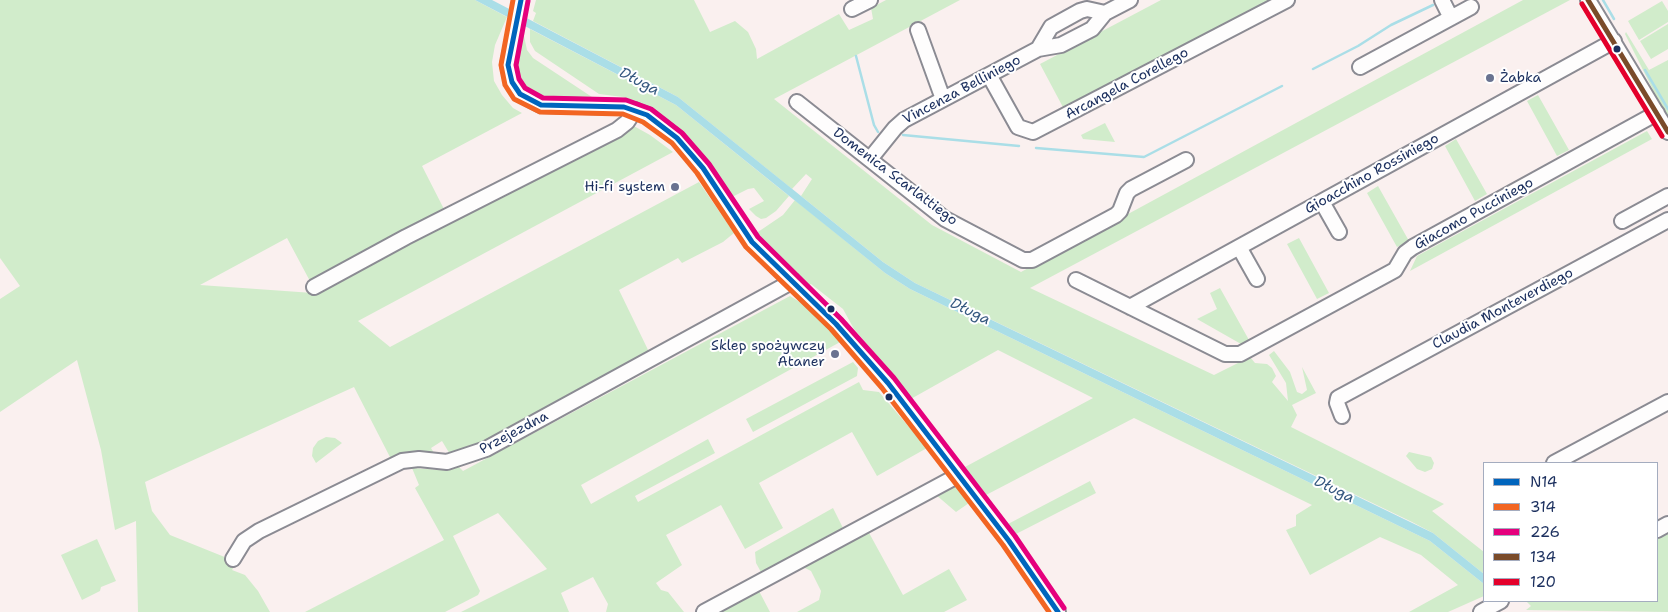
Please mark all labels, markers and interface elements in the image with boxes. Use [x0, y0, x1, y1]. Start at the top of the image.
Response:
street label: Arcangela Corellego [1063, 44, 1191, 124]
unlabelled marker [1612, 44, 1622, 54]
street label: Vincenza Belliniego [900, 52, 1024, 128]
water label: Długa [616, 64, 662, 100]
place label: Żabka [1500, 70, 1541, 86]
marker: Żabka [1484, 72, 1496, 84]
street label: Domenica Scarlattiego [829, 125, 961, 229]
street label: Gioacchino Rossiniego [1302, 130, 1442, 218]
street label: Giacomo Pucciniego [1412, 174, 1536, 254]
place label: Hi-fi system [585, 179, 665, 195]
marker: Hi-fi system [669, 181, 681, 193]
street label: Claudia Monteverdiego [1430, 265, 1576, 353]
water label: Długa [947, 295, 993, 329]
unlabelled marker [826, 304, 836, 314]
place label: Sklep spożywczy Ataner [711, 338, 825, 371]
marker: Sklep spożywczy Ataner [829, 348, 841, 360]
unlabelled marker [884, 392, 894, 402]
street label: Przejezdna [477, 408, 551, 458]
legend [1483, 462, 1658, 602]
text: N14 [1530, 472, 1557, 492]
water label: Długa [1311, 473, 1357, 507]
text: 314 [1530, 497, 1556, 517]
text: 226 [1530, 522, 1560, 542]
text: 134 [1530, 547, 1556, 567]
text: 120 [1530, 572, 1556, 592]

